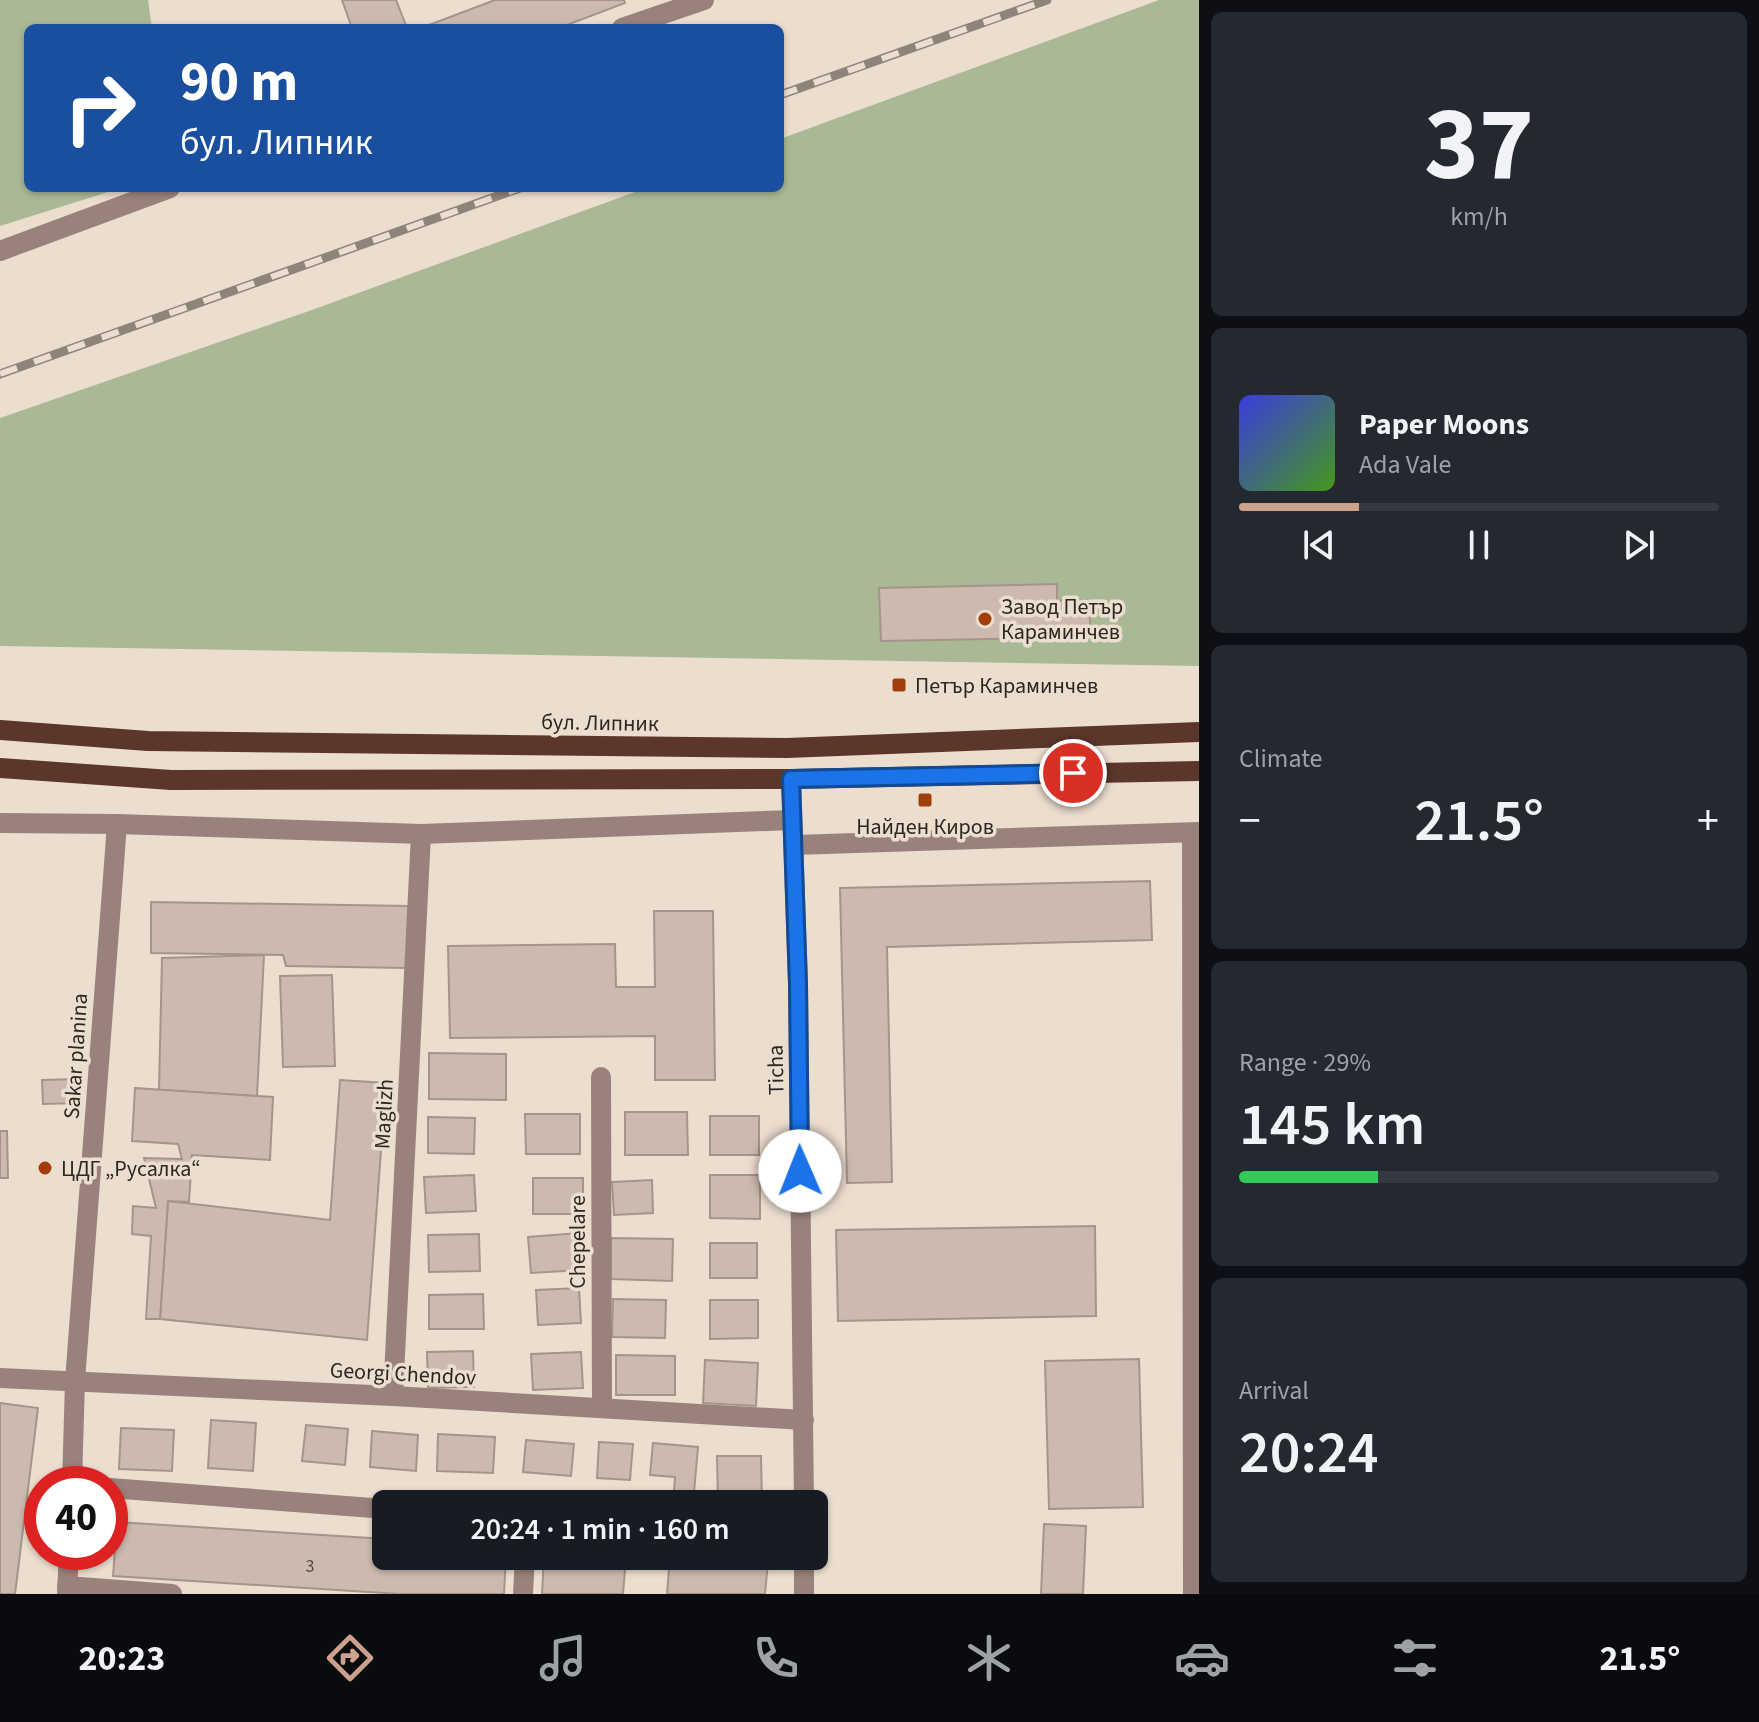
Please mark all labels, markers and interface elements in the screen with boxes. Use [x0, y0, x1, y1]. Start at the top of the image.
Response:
text: 90 m [180, 43, 298, 122]
icon: right [48, 56, 152, 160]
text: 37 [1424, 72, 1534, 220]
text: бул. Липник [180, 117, 372, 168]
text: km/h [1450, 198, 1508, 235]
text: Paper Moons [1359, 403, 1529, 446]
text: Ada Vale [1359, 446, 1451, 483]
icon: previous [1297, 523, 1341, 567]
icon: pause [1457, 523, 1501, 567]
icon: next [1617, 523, 1661, 567]
place label: Завод Петър Караминчев [1001, 591, 1123, 648]
marker: Завод Петър Караминчев [976, 610, 994, 628]
place label: Петър Караминчев [915, 670, 1098, 702]
marker: Петър Караминчев [890, 676, 908, 694]
street label: бул. Липник [541, 706, 659, 740]
pin [1039, 739, 1107, 807]
text: Climate [1239, 740, 1323, 777]
icon: arrive [1051, 751, 1095, 795]
text: 21.5° [1414, 779, 1544, 864]
text: − [1239, 790, 1261, 853]
text: + [1697, 790, 1719, 853]
marker: Найден Киров [916, 791, 934, 809]
place label: Найден Киров [856, 811, 994, 843]
street label: Sakar planina [56, 992, 96, 1120]
text: Range · 29% [1239, 1044, 1371, 1081]
street label: Ticha [760, 1045, 792, 1095]
street label: Maglizh [366, 1078, 402, 1150]
text: 145 km [1239, 1083, 1425, 1168]
position arrow [758, 1129, 842, 1213]
place label: ЦДГ „Русалка“ [61, 1153, 201, 1185]
marker: ЦДГ „Русалка“ [36, 1159, 54, 1177]
street label: Chepelare [562, 1195, 594, 1289]
street label: Georgi Chendov [329, 1354, 478, 1394]
text: Arrival [1239, 1372, 1309, 1409]
text: 20:24 [1239, 1411, 1379, 1496]
speed limit sign: 40 [24, 1466, 128, 1570]
text: 20:24 · 1 min · 160 m [470, 1508, 730, 1551]
house number: 3 [306, 1554, 315, 1579]
icon: directions [322, 1630, 378, 1686]
icon: music [535, 1630, 591, 1686]
icon: phone [748, 1630, 804, 1686]
icon: climate [961, 1630, 1017, 1686]
icon: car [1174, 1630, 1230, 1686]
icon: filters [1387, 1630, 1443, 1686]
text: 20:23 [78, 1633, 165, 1684]
text: 21.5° [1600, 1633, 1680, 1684]

